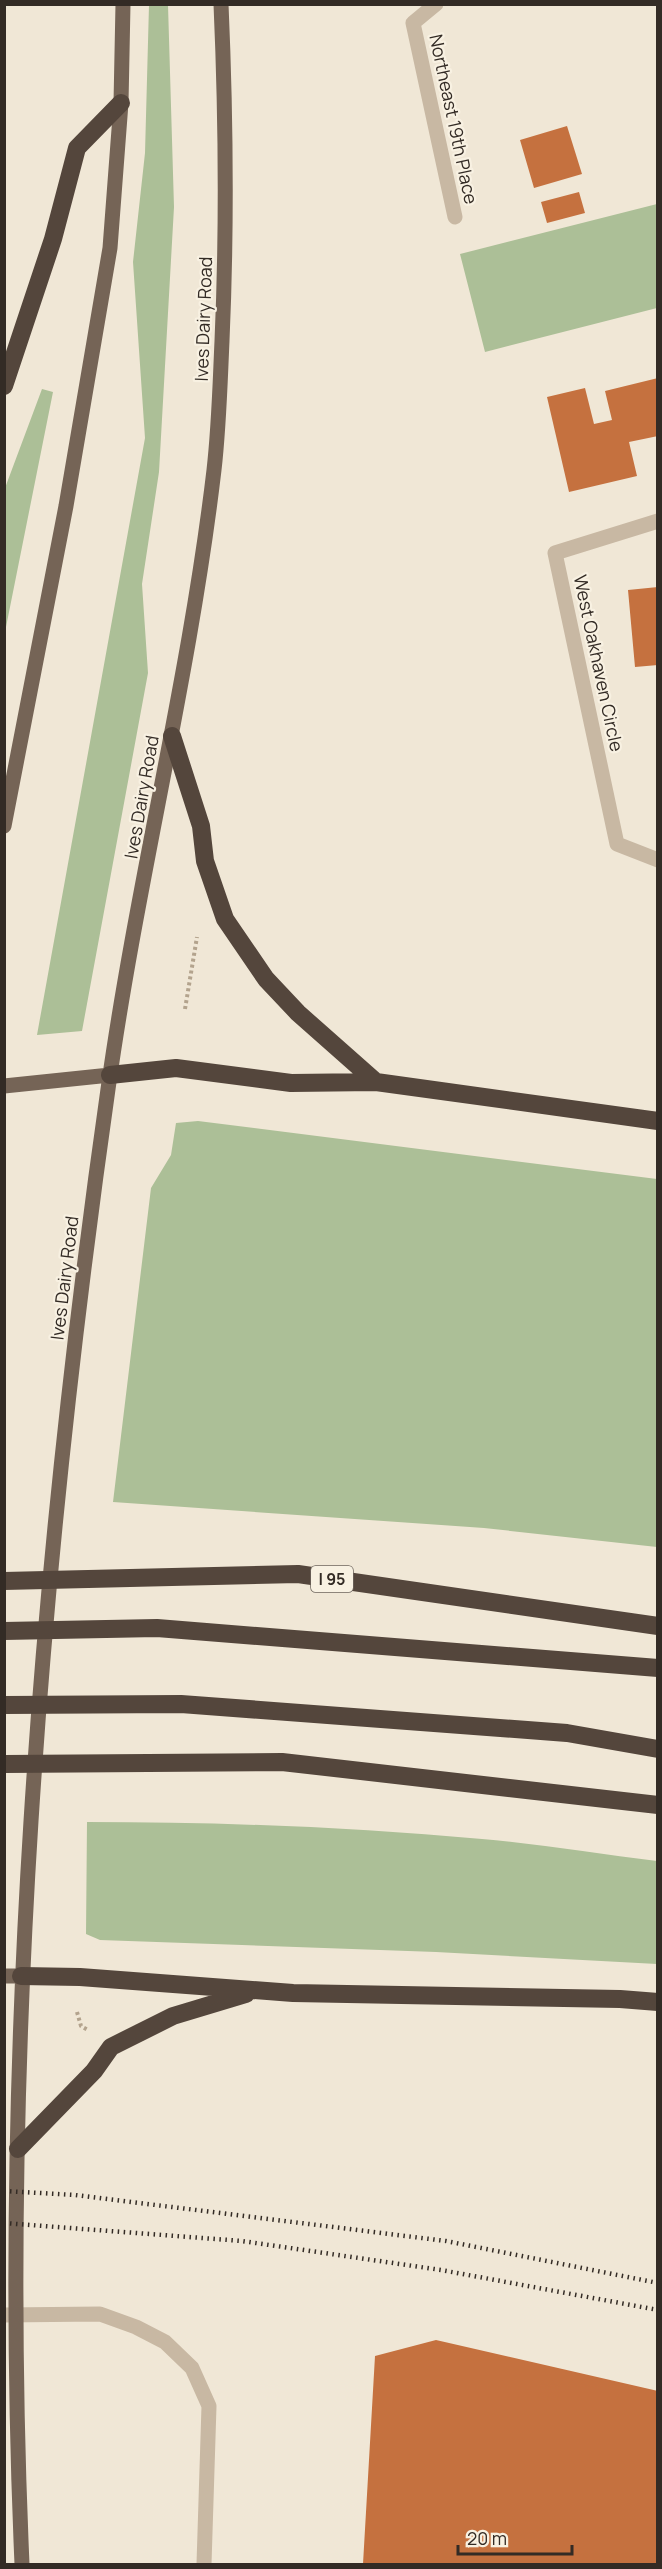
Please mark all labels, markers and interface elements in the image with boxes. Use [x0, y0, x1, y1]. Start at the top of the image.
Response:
street label: Northeast 19th Place [424, 32, 484, 206]
street label: Ives Dairy Road [189, 256, 217, 382]
street label: West Oakhaven Circle [569, 572, 629, 754]
street label: Ives Dairy Road [118, 733, 164, 861]
street label: Ives Dairy Road [44, 1215, 84, 1341]
road number: I 95 [311, 1566, 353, 1592]
scale bar [458, 2518, 572, 2556]
text: 20 m [467, 2526, 507, 2550]

